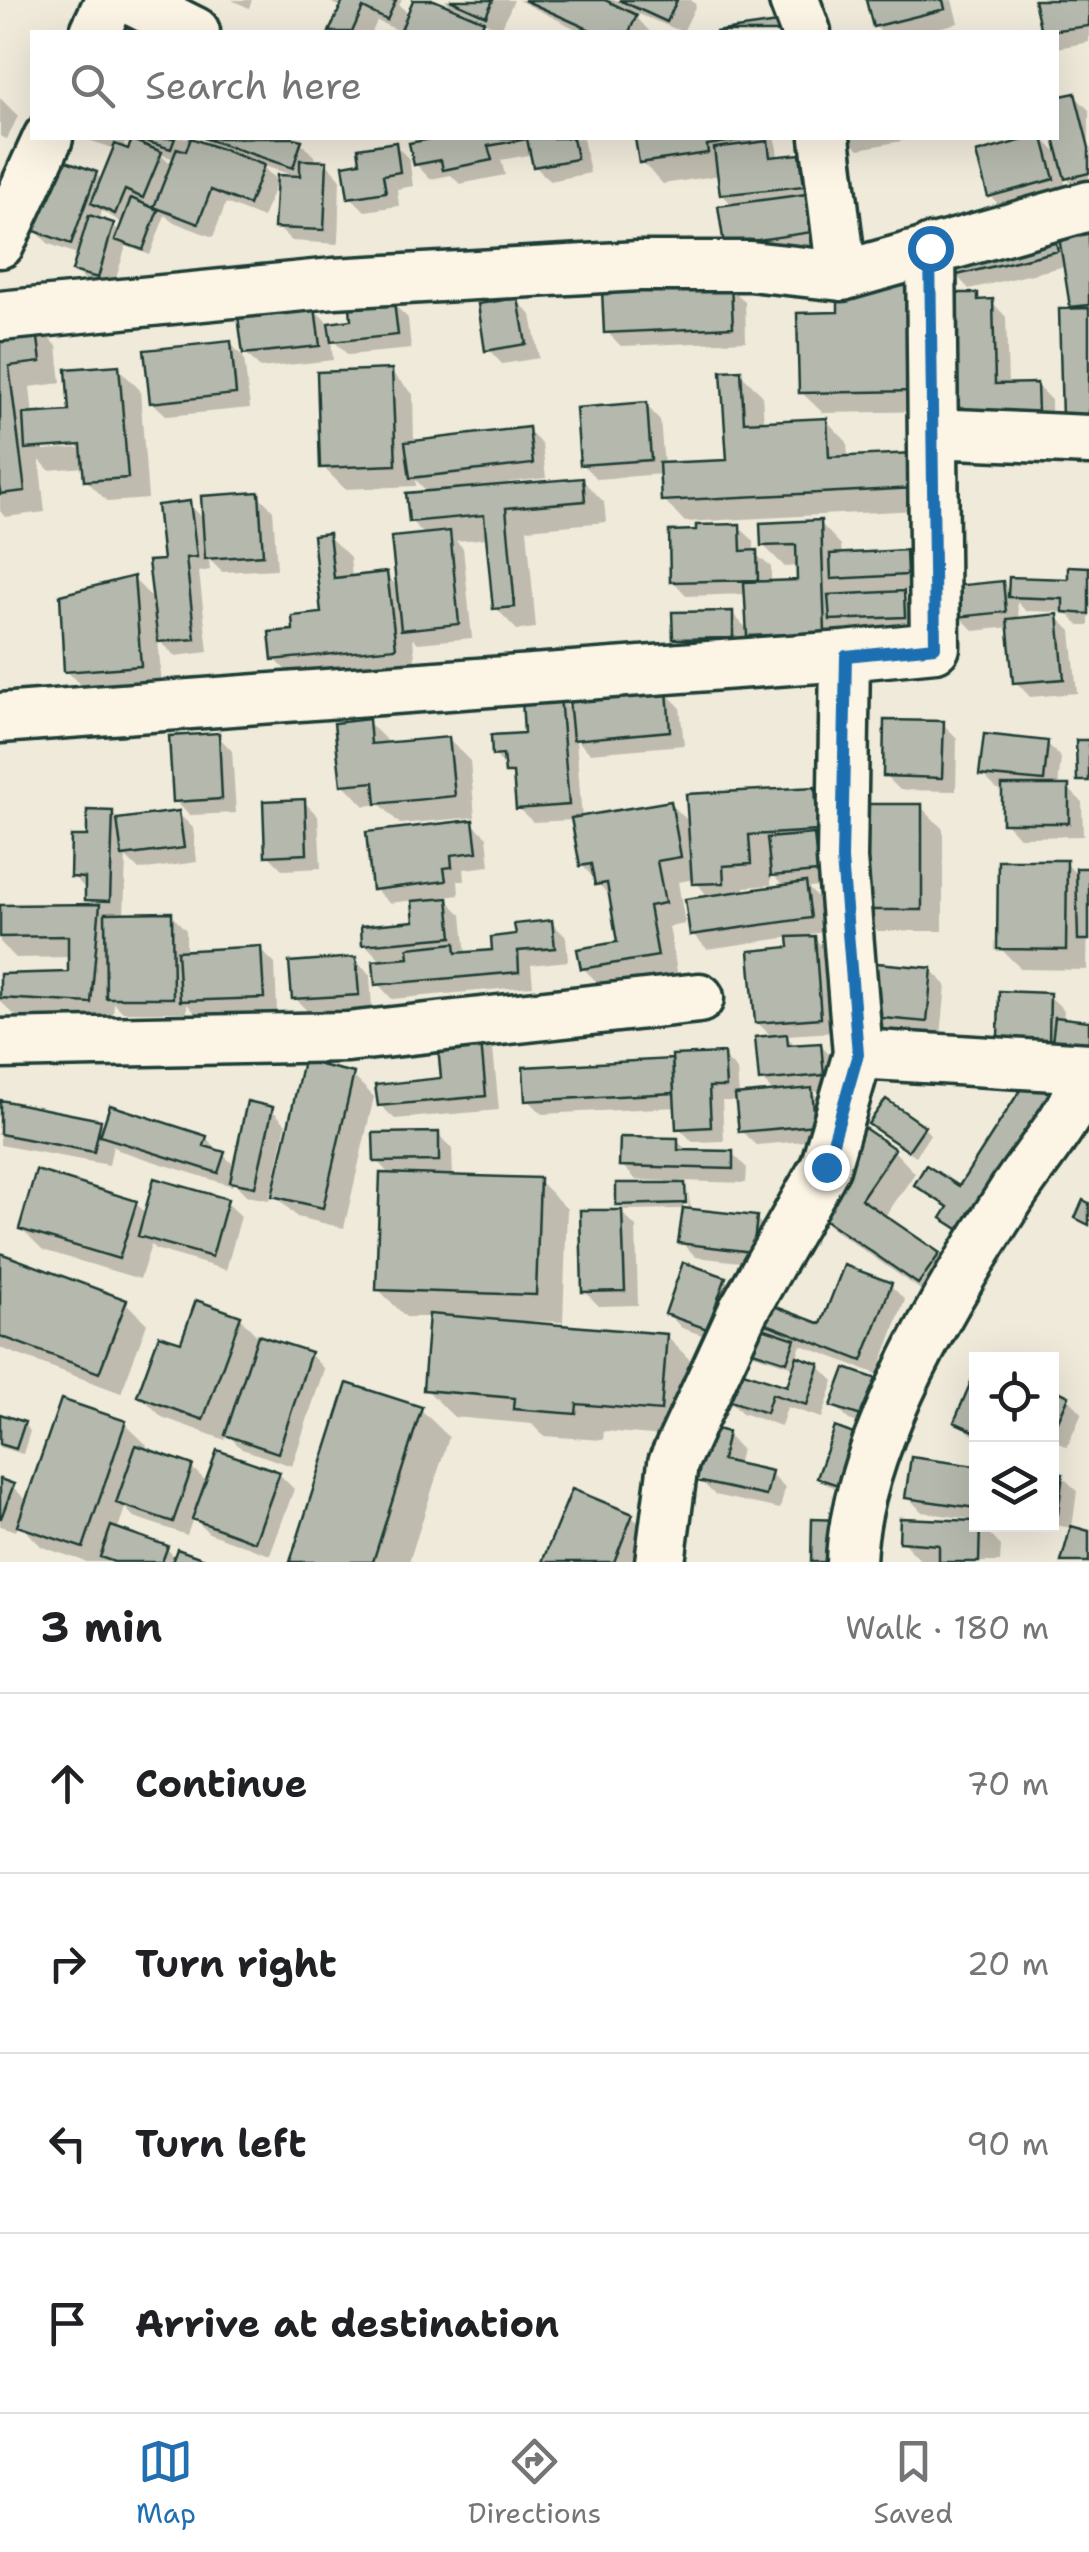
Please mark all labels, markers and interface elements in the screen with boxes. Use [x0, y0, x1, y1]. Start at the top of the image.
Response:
search box [30, 30, 1059, 140]
icon: search [65, 58, 120, 113]
text: Search here [145, 60, 362, 111]
route start [908, 226, 954, 272]
route end [804, 1145, 850, 1191]
map controls [969, 1352, 1059, 1532]
button: locate [969, 1352, 1059, 1442]
button: layers [969, 1442, 1059, 1532]
text: 3 min [40, 1599, 162, 1655]
text: Walk · 180 m [845, 1606, 1049, 1649]
icon: ahead [40, 1756, 95, 1811]
text: Continue [135, 1758, 307, 1809]
text: 70 m [966, 1762, 1049, 1805]
icon: right [40, 1936, 95, 1991]
text: Turn right [135, 1938, 337, 1989]
text: 20 m [967, 1942, 1049, 1985]
icon: left [40, 2116, 95, 2171]
text: Turn left [135, 2118, 307, 2169]
text: 90 m [966, 2122, 1049, 2165]
icon: arrive [40, 2296, 95, 2351]
text: Arrive at destination [135, 2298, 559, 2349]
tab: Map [136, 2434, 196, 2532]
tab: Directions [468, 2434, 601, 2532]
tab: Saved [873, 2434, 953, 2532]

